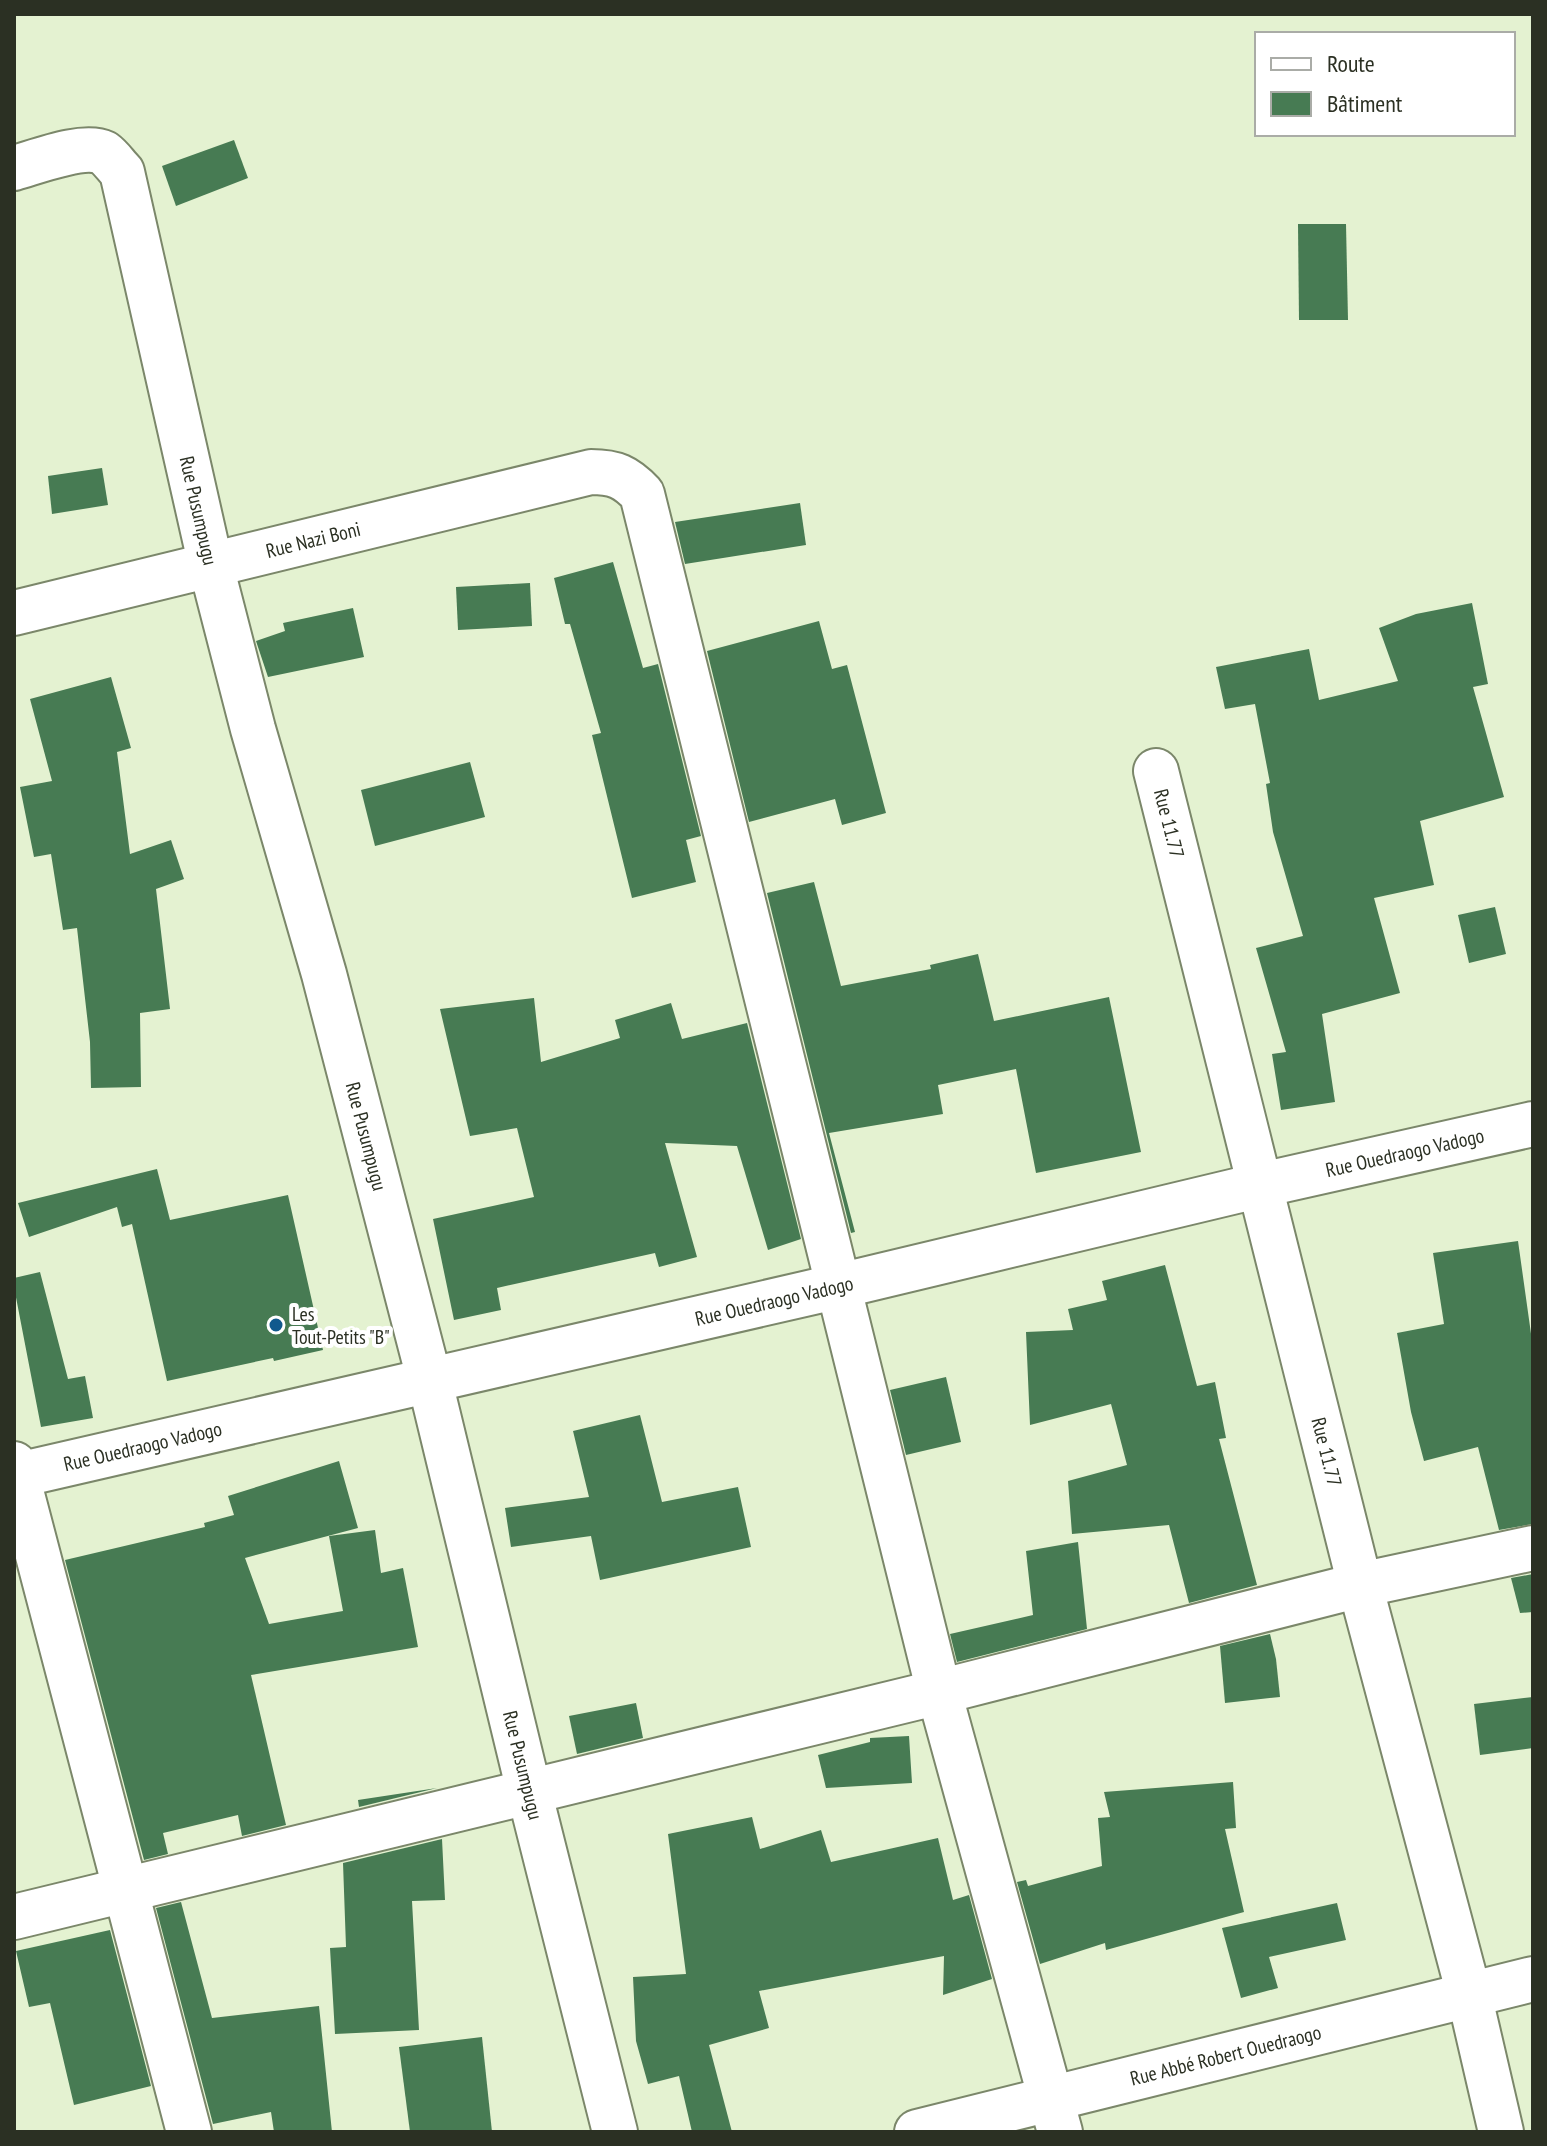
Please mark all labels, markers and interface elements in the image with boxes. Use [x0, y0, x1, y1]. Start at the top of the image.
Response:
legend [1255, 32, 1515, 136]
text: Route [1327, 48, 1375, 79]
text: Bâtiment [1327, 88, 1403, 119]
street label: Rue Pusumpugu [174, 453, 223, 568]
street label: Rue Nazi Boni [263, 516, 363, 564]
street label: Rue 11.77 [1148, 786, 1190, 861]
street label: Rue Pusumpugu [340, 1079, 393, 1193]
street label: Rue Ouedraogo Vadogo [1323, 1122, 1487, 1183]
street label: Rue Ouedraogo Vadogo [692, 1270, 856, 1332]
place label: Les Tout-Petits "B" [292, 1301, 390, 1350]
marker: Les Tout-Petits "B" [267, 1316, 285, 1334]
street label: Rue 11.77 [1305, 1415, 1348, 1489]
street label: Rue Ouedraogo Vadogo [61, 1416, 224, 1477]
street label: Rue Pusumpugu [497, 1708, 549, 1822]
street label: Rue Abbé Robert Ouedraogo [1127, 2019, 1324, 2092]

